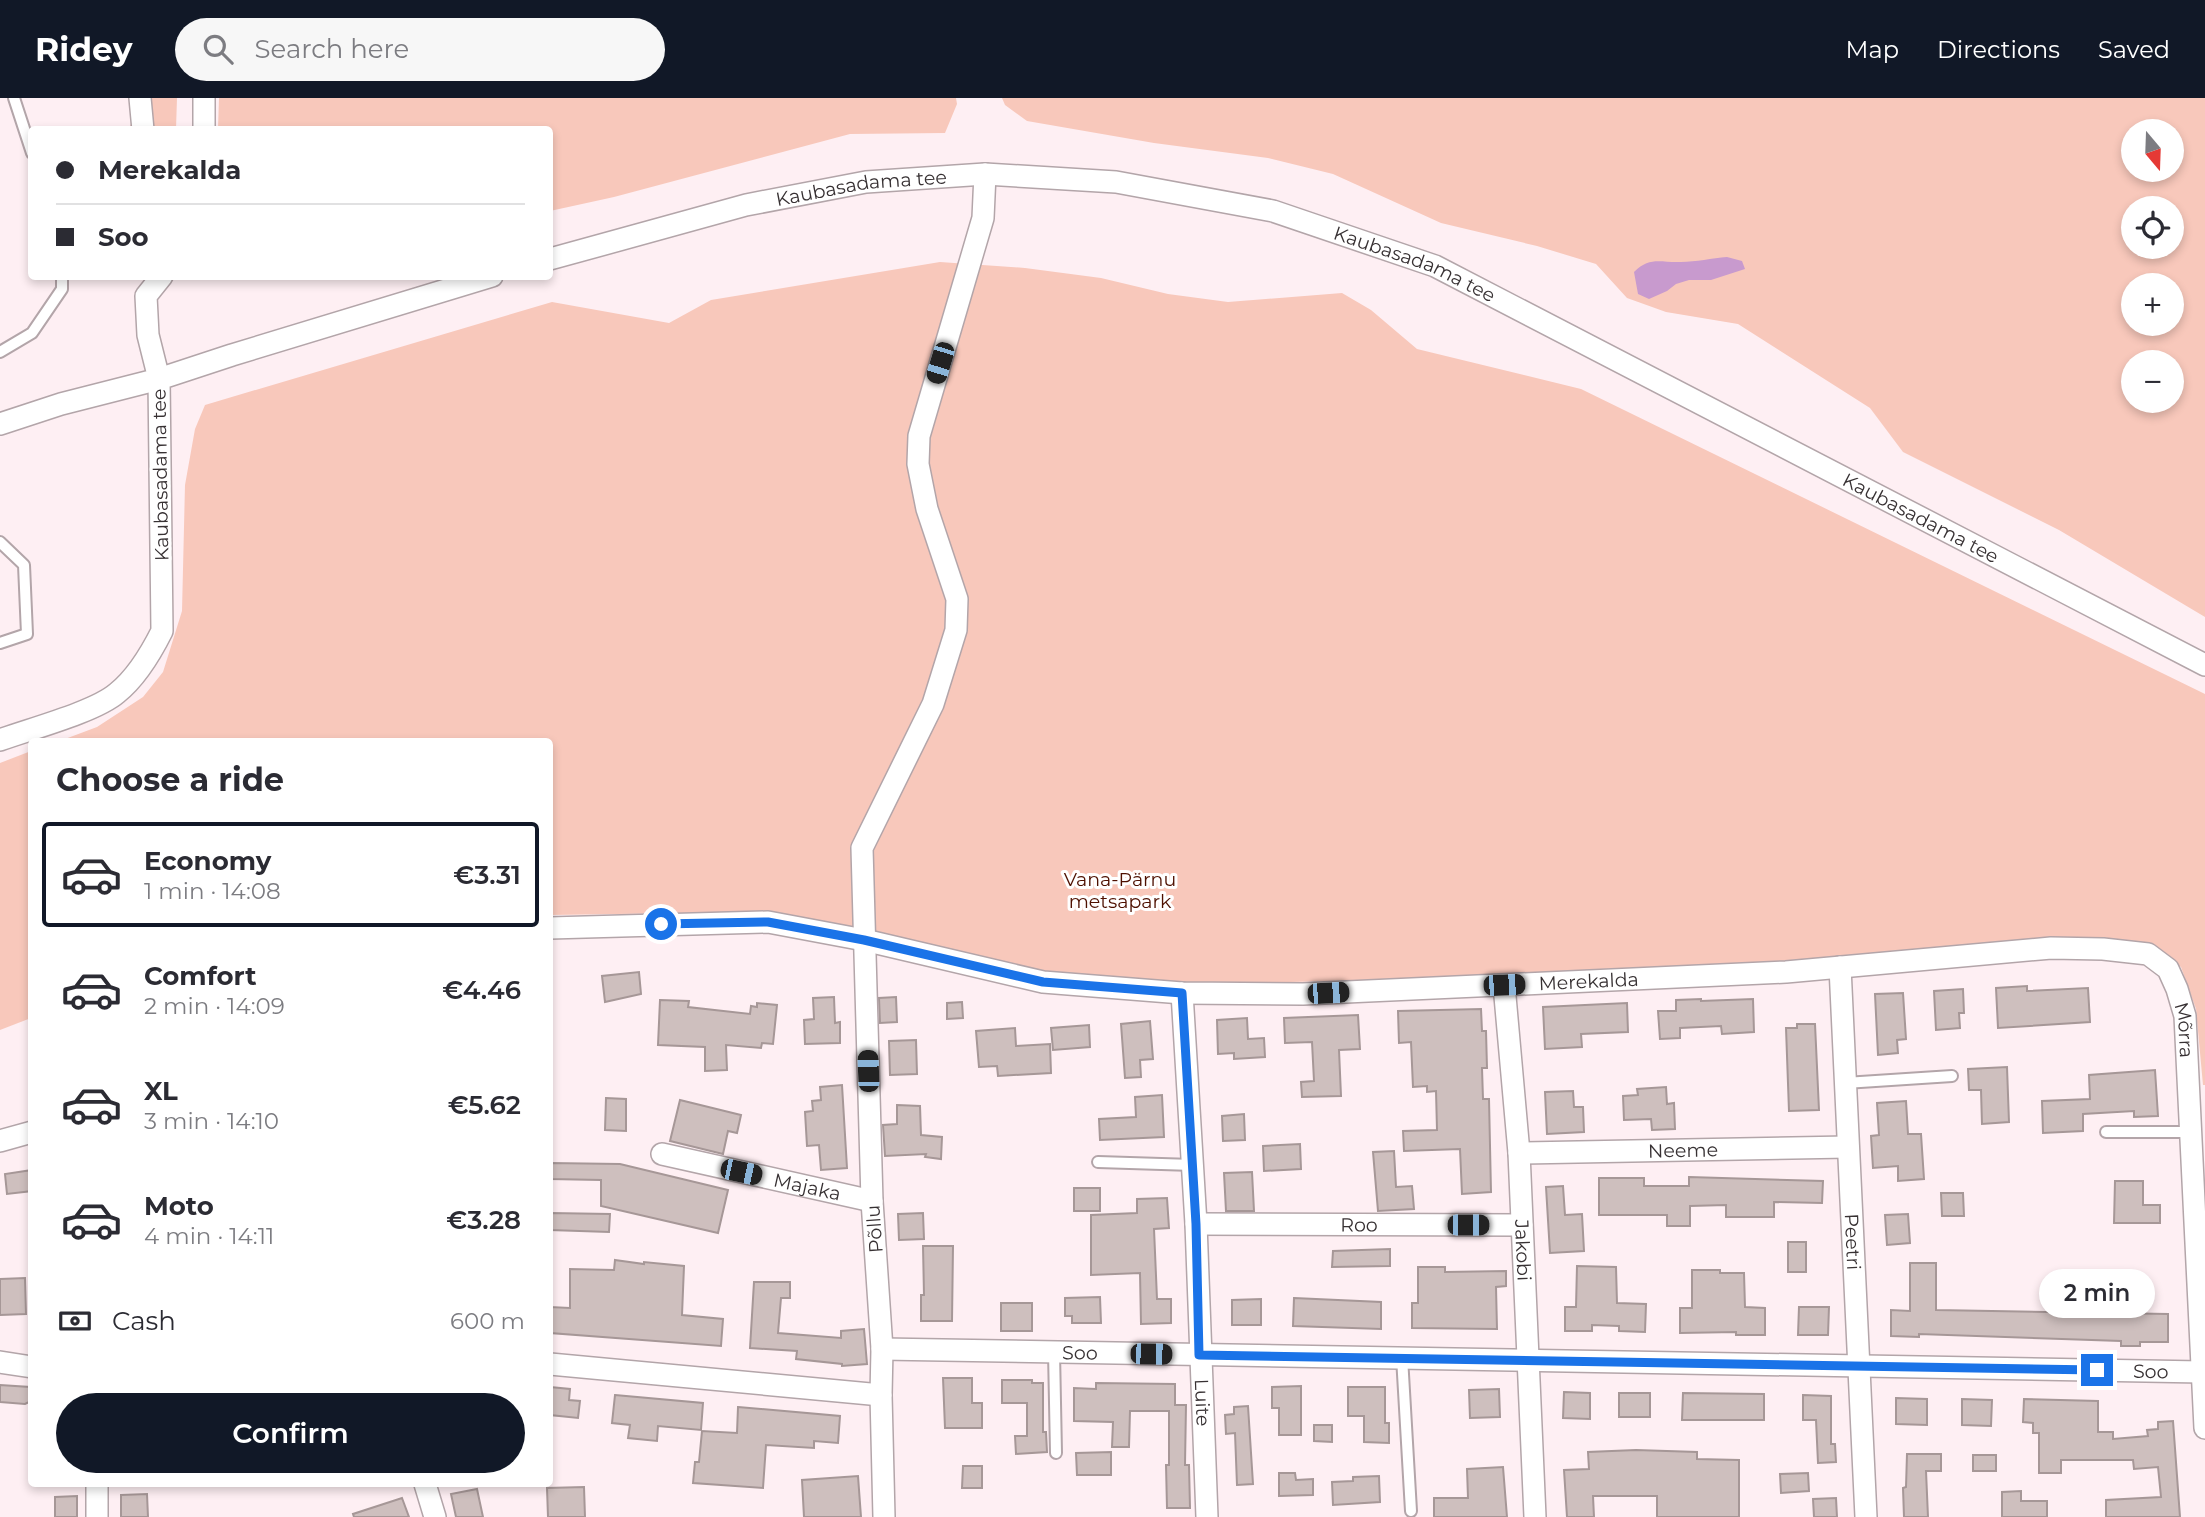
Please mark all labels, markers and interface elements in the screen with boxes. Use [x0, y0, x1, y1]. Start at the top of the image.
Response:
search box [175, 18, 665, 81]
text: Ridey [35, 29, 133, 69]
icon: search [199, 30, 237, 68]
text: Search here [255, 33, 409, 65]
text: Map [1846, 35, 1899, 64]
text: Directions [1937, 35, 2060, 64]
text: Saved [2098, 35, 2170, 64]
north arrow [2121, 119, 2184, 182]
map controls [2121, 119, 2184, 413]
text: Merekalda [98, 154, 241, 186]
street label: Kaubasadama tee [774, 166, 947, 211]
button: locate [2121, 196, 2184, 259]
text: Soo [98, 221, 149, 253]
street label: Kaubasadama tee [1331, 221, 1499, 307]
button: + [2121, 273, 2184, 336]
car [924, 340, 957, 386]
button: − [2121, 350, 2184, 413]
street label: Kaubasadama tee [147, 389, 174, 561]
street label: Kaubasadama tee [1839, 468, 2003, 568]
text: Choose a ride [56, 760, 284, 799]
icon: car [60, 843, 123, 906]
text: Economy [144, 845, 271, 877]
text: €3.31 [453, 859, 521, 891]
park label: Vana-Pärnu metsapark [1064, 868, 1176, 913]
text: 1 min · 14:08 [144, 877, 281, 905]
route start [645, 908, 677, 940]
icon: car [60, 958, 123, 1021]
text: Comfort [144, 960, 256, 992]
street label: Merekalda [1538, 968, 1639, 995]
text: €4.46 [442, 974, 521, 1006]
car [1483, 974, 1526, 996]
car [1307, 981, 1350, 1005]
text: 2 min · 14:09 [144, 992, 285, 1020]
street label: Mõrra [2170, 1000, 2198, 1058]
car [857, 1050, 880, 1092]
icon: car [60, 1073, 123, 1136]
text: XL [144, 1075, 178, 1107]
text: €5.62 [448, 1089, 521, 1121]
text: 3 min · 14:10 [144, 1107, 279, 1135]
street label: Neeme [1648, 1138, 1718, 1163]
car [719, 1157, 764, 1187]
street label: Majaka [771, 1168, 843, 1206]
icon: car [60, 1188, 123, 1251]
text: Moto [144, 1190, 214, 1222]
text: €3.28 [446, 1204, 521, 1236]
street label: Põllu [861, 1204, 888, 1254]
street label: Roo [1340, 1213, 1378, 1237]
street label: Peetri [1840, 1213, 1865, 1271]
car [1448, 1215, 1490, 1236]
street label: Jakobi [1510, 1218, 1536, 1282]
text: 4 min · 14:11 [144, 1222, 274, 1250]
callout: 2 min [2039, 1268, 2155, 1318]
text: 2 min [2064, 1279, 2130, 1307]
icon: cash [56, 1302, 94, 1340]
text: Cash [112, 1305, 176, 1337]
text: 600 m [450, 1307, 525, 1335]
street label: Soo [1062, 1341, 1098, 1365]
car [1130, 1343, 1173, 1365]
route end [2081, 1354, 2113, 1386]
street label: Soo [2133, 1360, 2169, 1383]
street label: Luite [1190, 1378, 1215, 1427]
button: Confirm [56, 1393, 525, 1473]

